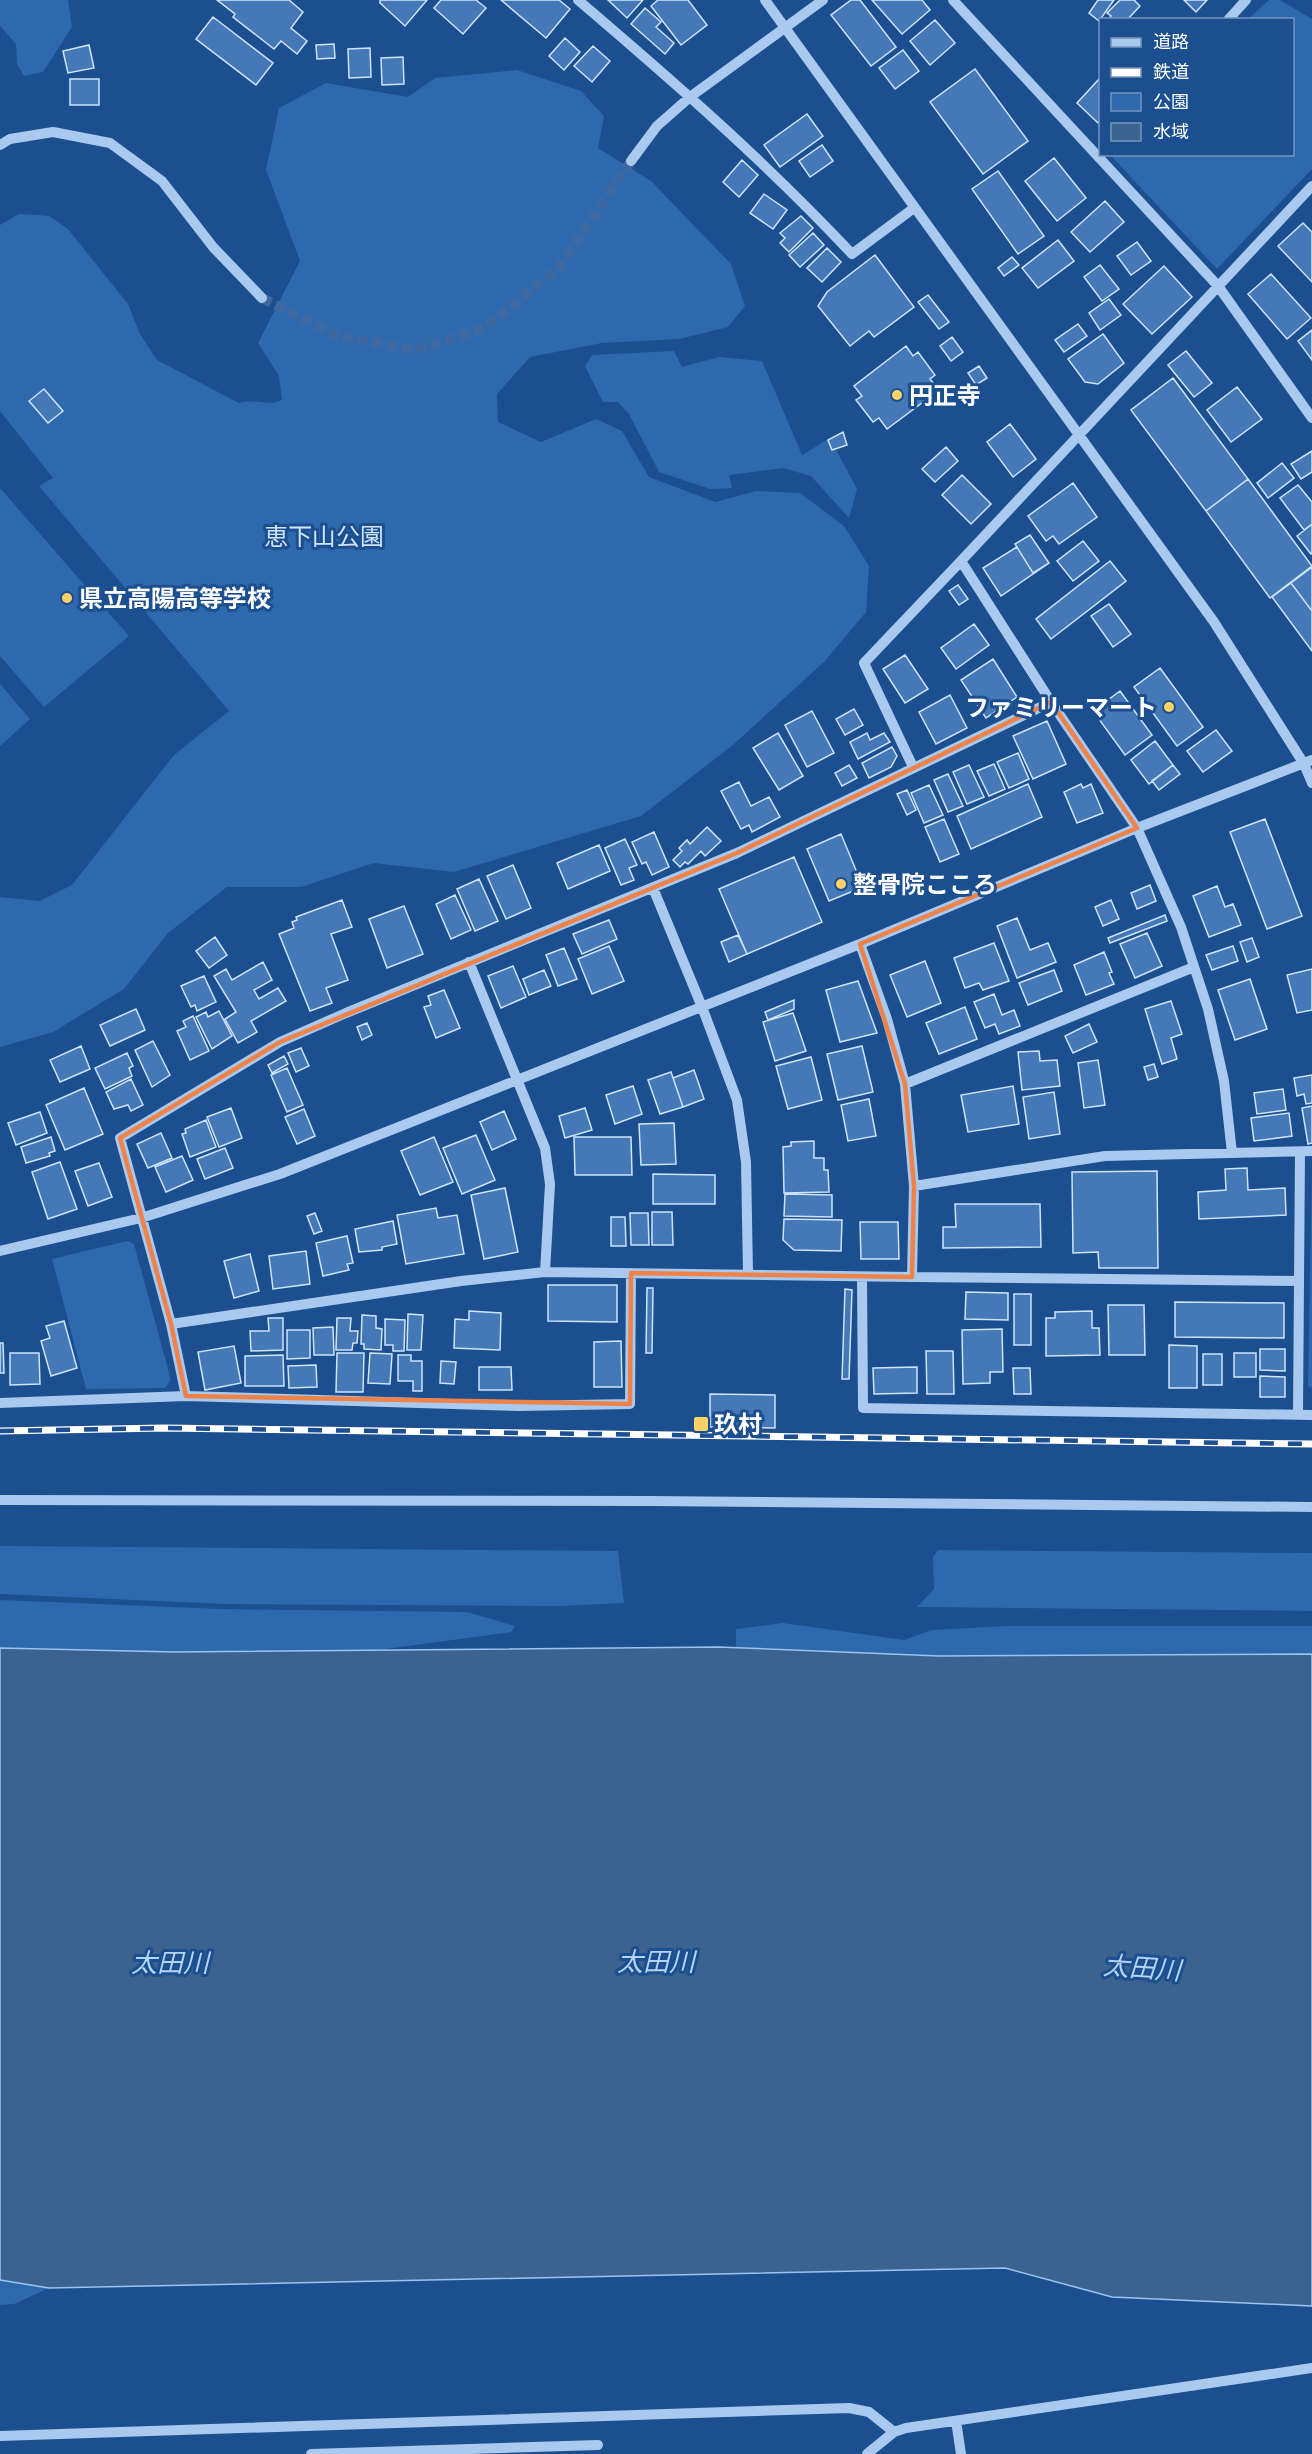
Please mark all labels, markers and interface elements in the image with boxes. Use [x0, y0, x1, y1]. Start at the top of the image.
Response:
legend [1099, 18, 1294, 156]
text: 道路 [1153, 29, 1189, 55]
text: 鉄道 [1153, 59, 1189, 85]
text: 公園 [1153, 89, 1189, 115]
text: 水域 [1153, 119, 1189, 145]
place label: 円正寺 [909, 378, 981, 413]
marker: 円正寺 [890, 388, 904, 402]
park label: 恵下山公園 [264, 519, 384, 554]
place label: 県立高陽高等学校 [79, 581, 271, 616]
marker: 県立高陽高等学校 [60, 591, 74, 605]
place label: ファミリーマート [965, 690, 1157, 725]
marker: ファミリーマート [1162, 700, 1176, 714]
place label: 整骨院こころ [853, 867, 997, 902]
marker: 整骨院こころ [834, 877, 848, 891]
place label: 玖村 [714, 1407, 762, 1442]
marker: 玖村 [692, 1415, 710, 1433]
water label: 太田川 [617, 1943, 698, 1981]
water label: 太田川 [131, 1944, 212, 1982]
water label: 太田川 [1102, 1946, 1185, 1990]

